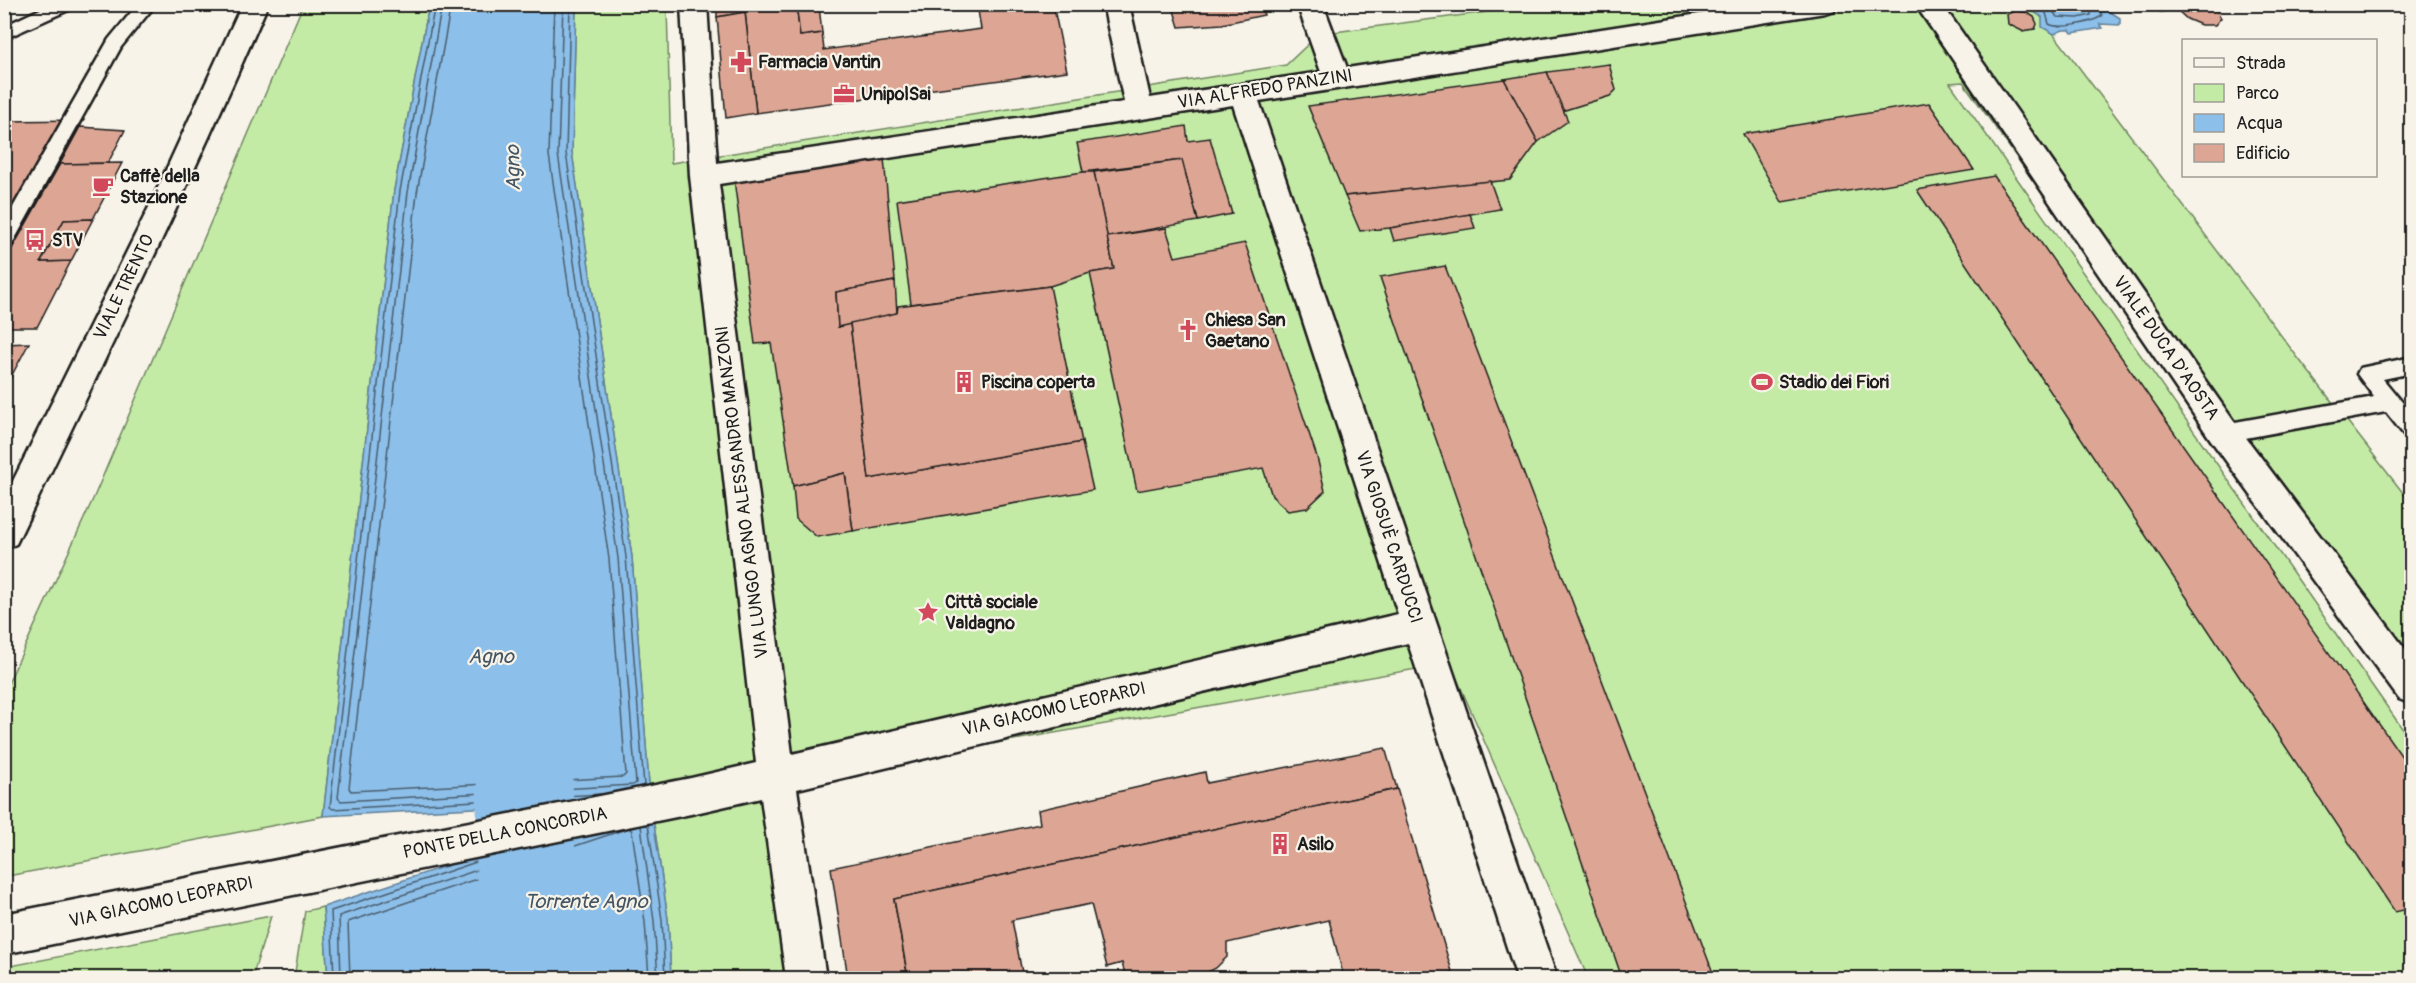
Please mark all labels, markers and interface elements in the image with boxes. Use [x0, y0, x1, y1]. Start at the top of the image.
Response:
legend [2182, 39, 2377, 177]
pharmacy icon: Farmacia Vantin [729, 50, 753, 74]
place label: Farmacia Vantin [758, 51, 881, 74]
text: Strada [2236, 52, 2286, 75]
street label: VIA ALFREDO PANZINI [1176, 64, 1354, 114]
office icon: UnipolSai [832, 82, 856, 106]
text: Parco [2236, 82, 2279, 105]
place label: UnipolSai [861, 83, 931, 106]
text: Acqua [2236, 112, 2283, 135]
text: Edificio [2236, 142, 2290, 165]
water label: Agno [500, 144, 526, 191]
place label: Caffè della Stazione [120, 165, 200, 209]
cafe icon: Caffè della Stazione [91, 174, 115, 198]
bus stop icon: STV [23, 228, 47, 252]
place label: STV [52, 229, 83, 252]
street label: VIALE TRENTO [89, 230, 159, 344]
street label: VIALE DUCA D'AOSTA [2108, 272, 2224, 425]
place label: Chiesa San Gaetano [1205, 309, 1286, 353]
church icon: Chiesa San Gaetano [1176, 318, 1200, 342]
street label: VIA LUNGO AGNO ALESSANDRO MANZONI [710, 324, 774, 660]
building icon: Piscina coperta [952, 370, 976, 394]
sports icon: Stadio dei Fiori [1750, 370, 1774, 394]
place label: Piscina coperta [981, 371, 1096, 394]
place label: Stadio dei Fiori [1779, 371, 1889, 394]
street label: VIA GIOSUÈ CARDUCCI [1350, 448, 1428, 626]
place label: Città sociale Valdagno [945, 591, 1039, 635]
place icon: Città sociale Valdagno [916, 600, 940, 624]
water label: Agno [468, 644, 515, 669]
street label: VIA GIACOMO LEOPARDI [960, 677, 1148, 741]
street label: PONTE DELLA CONCORDIA [401, 802, 609, 864]
building icon: Asilo [1268, 832, 1292, 856]
place label: Asilo [1297, 833, 1334, 856]
street label: VIA GIACOMO LEOPARDI [67, 871, 255, 933]
water label: Torrente Agno [524, 889, 649, 914]

